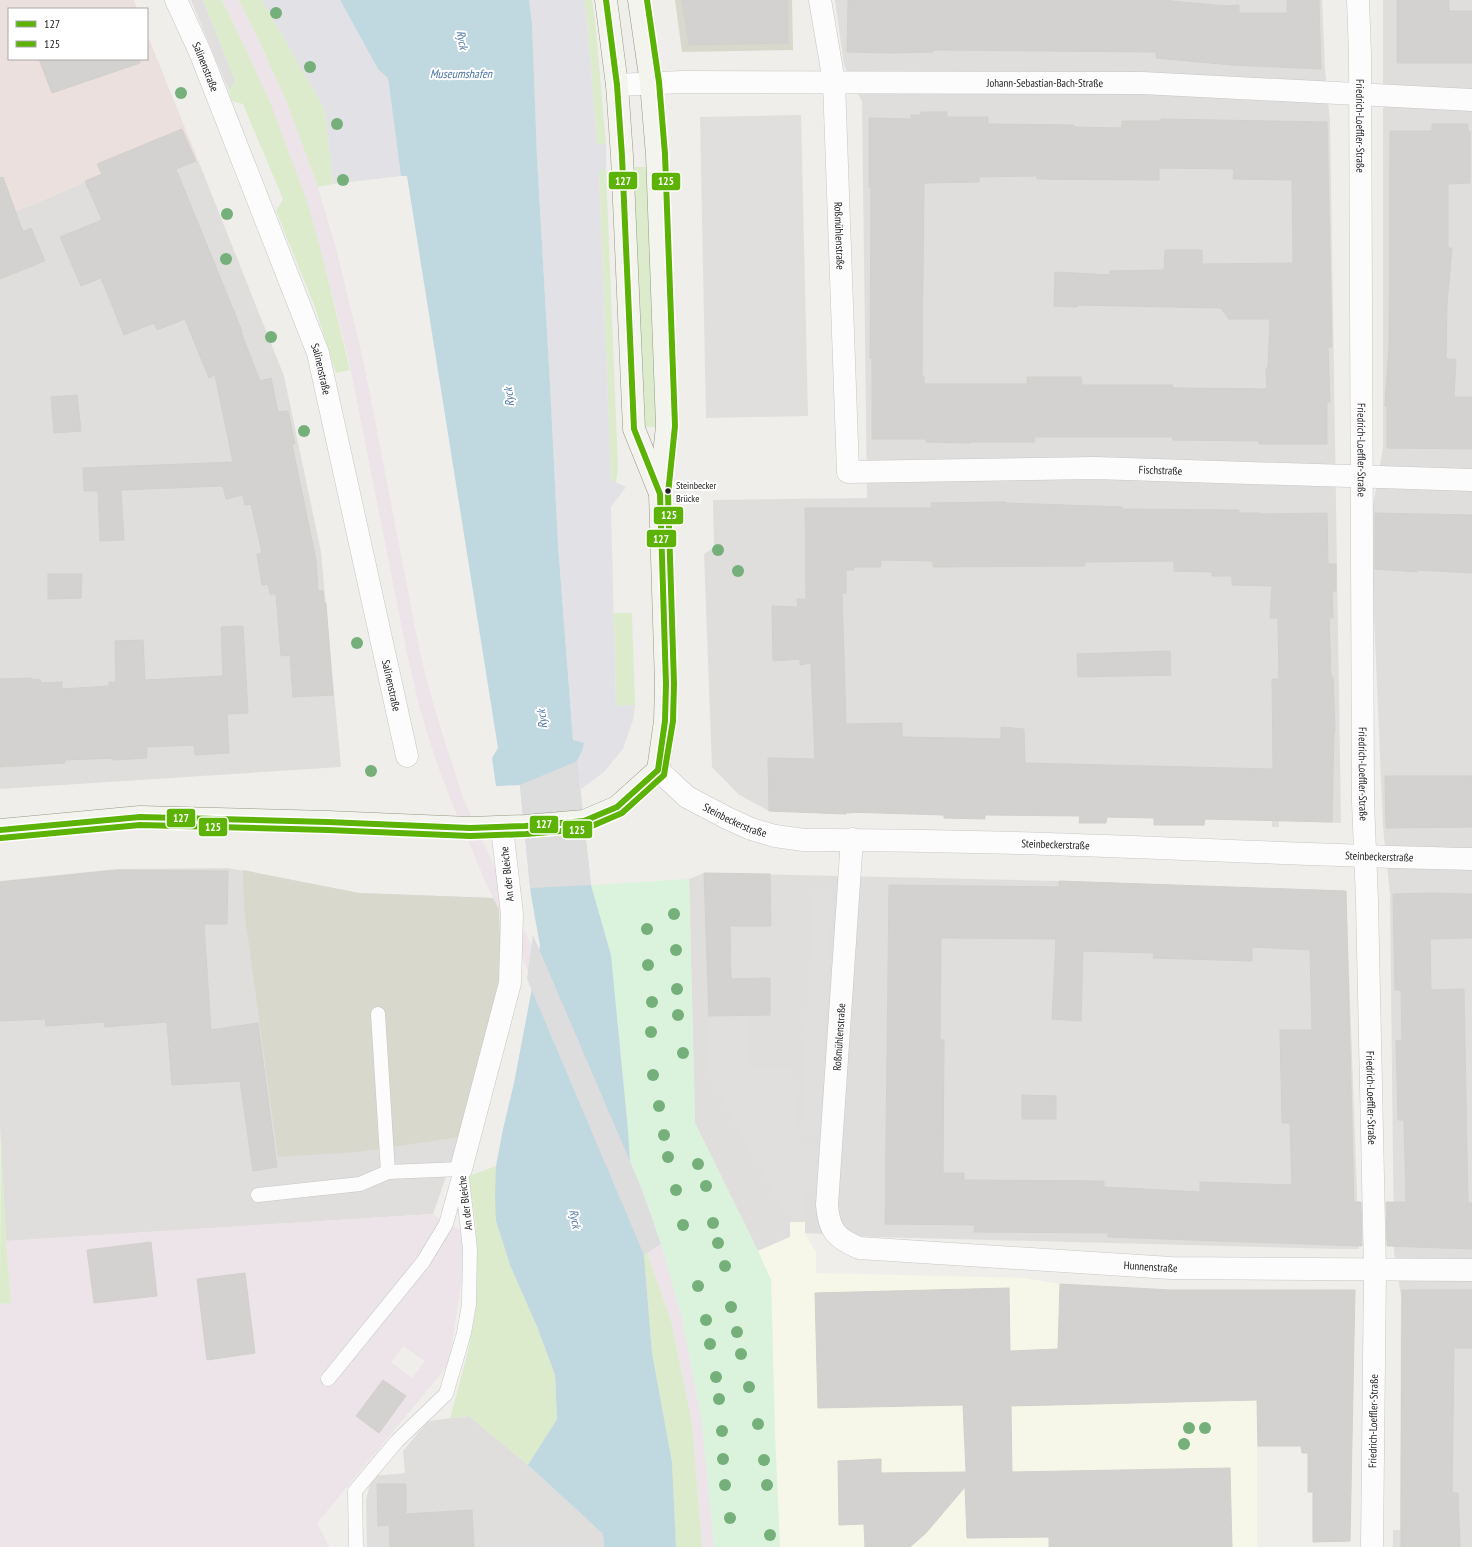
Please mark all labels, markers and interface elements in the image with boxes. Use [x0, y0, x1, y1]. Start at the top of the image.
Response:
legend [8, 8, 148, 60]
text: 127 [44, 16, 60, 31]
water label: Ryck [453, 29, 472, 52]
text: 125 [44, 36, 60, 51]
street label: Salinenstraße [189, 40, 222, 94]
water label: Museumshafen [430, 66, 493, 81]
street label: Johann-Sebastian-Bach-Straße [986, 76, 1104, 90]
street label: Friedrich-Loeffler-Straße [1353, 79, 1367, 173]
line badge: 127 [608, 171, 638, 190]
line badge: 125 [651, 172, 681, 191]
text: 127 [615, 174, 631, 188]
text: 125 [658, 174, 674, 188]
street label: Roßmühlenstraße [831, 202, 848, 270]
street label: Salinenstraße [308, 341, 334, 397]
water label: Ryck [500, 386, 517, 407]
street label: Friedrich-Loeffler-Straße [1354, 403, 1369, 497]
street label: Fischstraße [1139, 462, 1183, 478]
place label: Steinbecker Brücke [676, 479, 716, 505]
marker: Steinbecker Brücke [663, 486, 673, 496]
line badge: 125 [653, 506, 684, 525]
text: 125 [661, 508, 677, 522]
line badge: 127 [646, 529, 677, 548]
text: 127 [653, 532, 669, 546]
street label: Salinenstraße [379, 658, 404, 713]
water label: Ryck [533, 708, 550, 729]
street label: Friedrich-Loeffler-Straße [1356, 727, 1371, 822]
street label: Steinbeckerstraße [701, 800, 769, 840]
line badge: 127 [166, 808, 196, 828]
text: 127 [173, 811, 189, 825]
line badge: 127 [529, 815, 559, 834]
line badge: 125 [198, 817, 228, 837]
text: 127 [536, 817, 552, 831]
text: 125 [205, 820, 221, 834]
line badge: 125 [562, 820, 593, 839]
text: 125 [569, 823, 585, 837]
street label: Steinbeckerstraße [1021, 836, 1090, 852]
street label: An der Bleiche [497, 845, 517, 902]
street label: Steinbeckerstraße [1345, 848, 1414, 864]
street label: Roßmühlenstraße [830, 1002, 848, 1071]
street label: Friedrich-Loeffler-Straße [1363, 1051, 1379, 1145]
street label: An der Bleiche [455, 1174, 475, 1231]
water label: Ryck [566, 1208, 585, 1231]
street label: Hunnenstraße [1123, 1258, 1178, 1275]
street label: Friedrich-Loeffler-Straße [1365, 1374, 1381, 1468]

